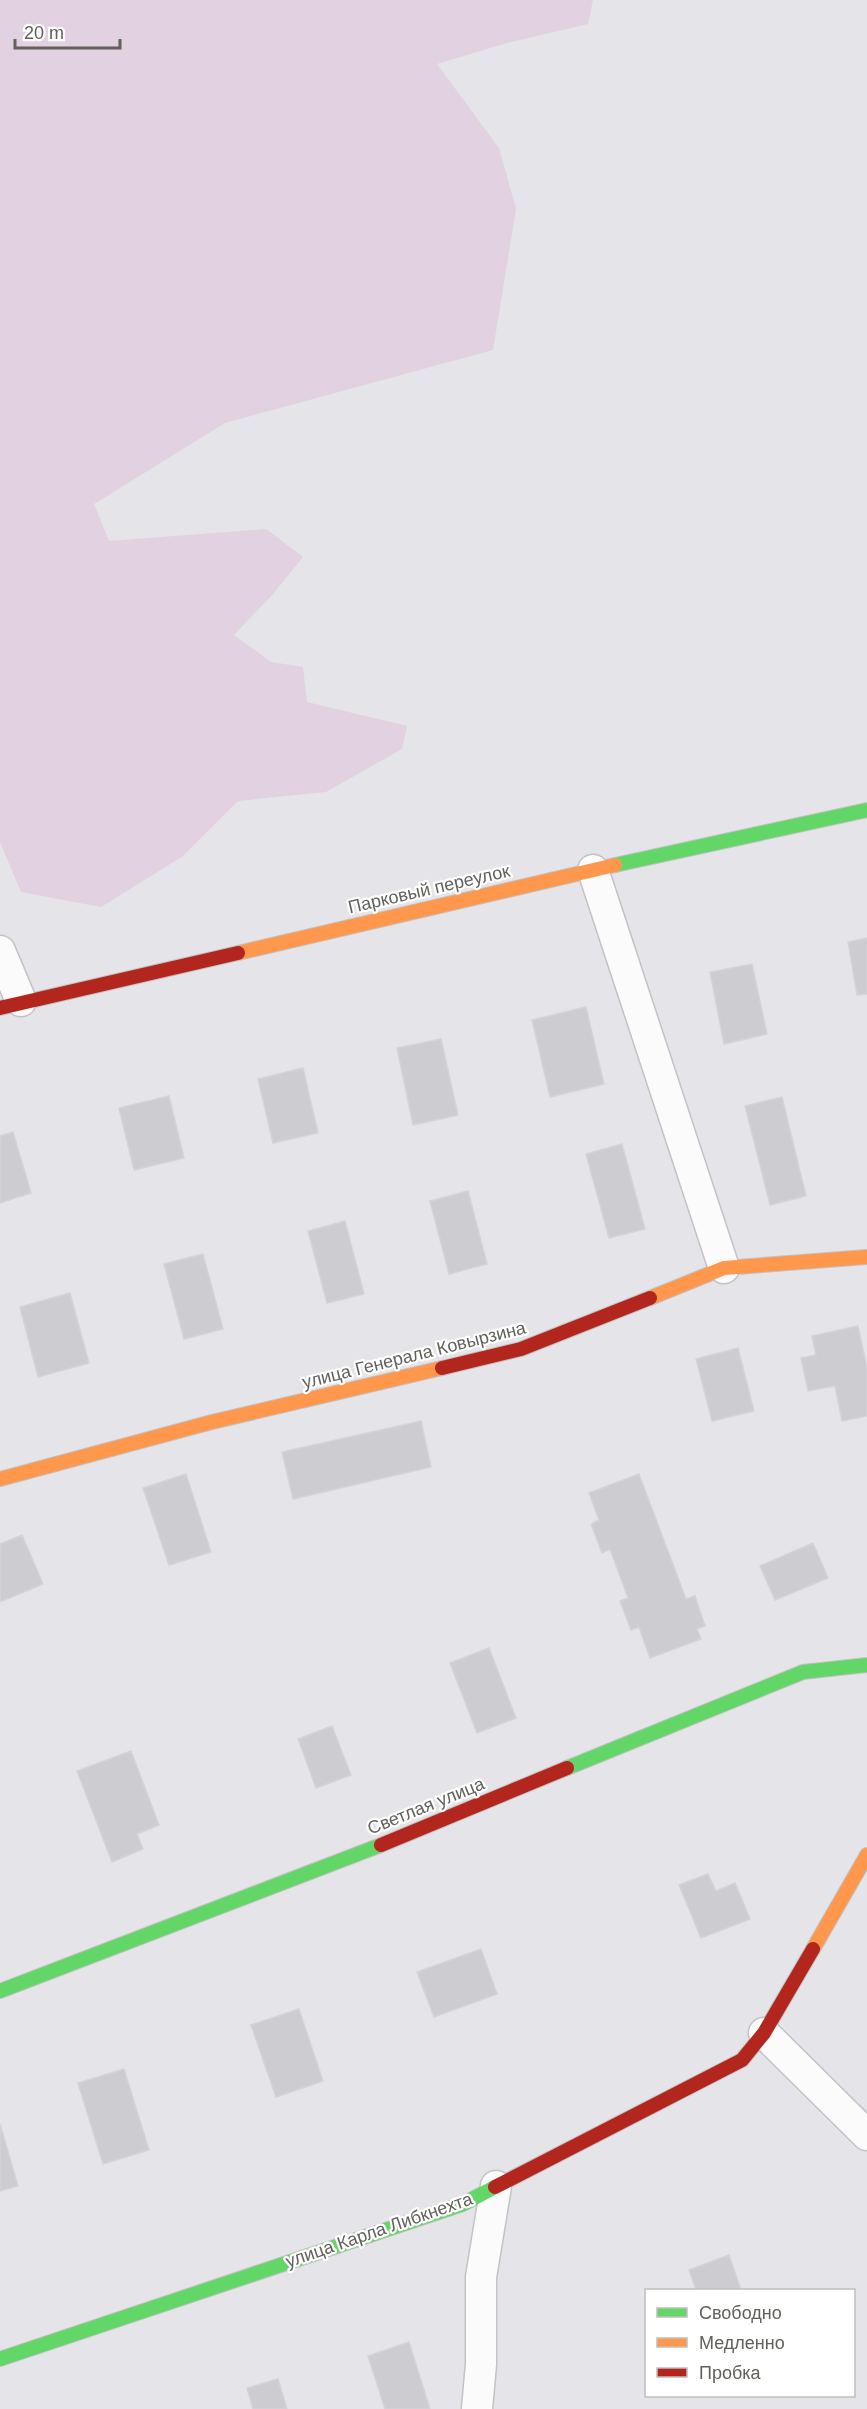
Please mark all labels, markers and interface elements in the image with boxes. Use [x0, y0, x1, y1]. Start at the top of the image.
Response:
scale bar [15, 12, 120, 50]
text: 20 m [24, 23, 64, 43]
street label: Парковый переулок [346, 861, 512, 917]
street label: улица Генерала Ковырзина [300, 1317, 529, 1392]
street label: Светлая улица [365, 1773, 488, 1839]
street label: улица Карла Либкнехта [283, 2188, 476, 2271]
legend [645, 2289, 855, 2397]
text: Свободно [699, 2303, 782, 2323]
text: Медленно [699, 2333, 785, 2353]
text: Пробка [699, 2363, 762, 2383]

